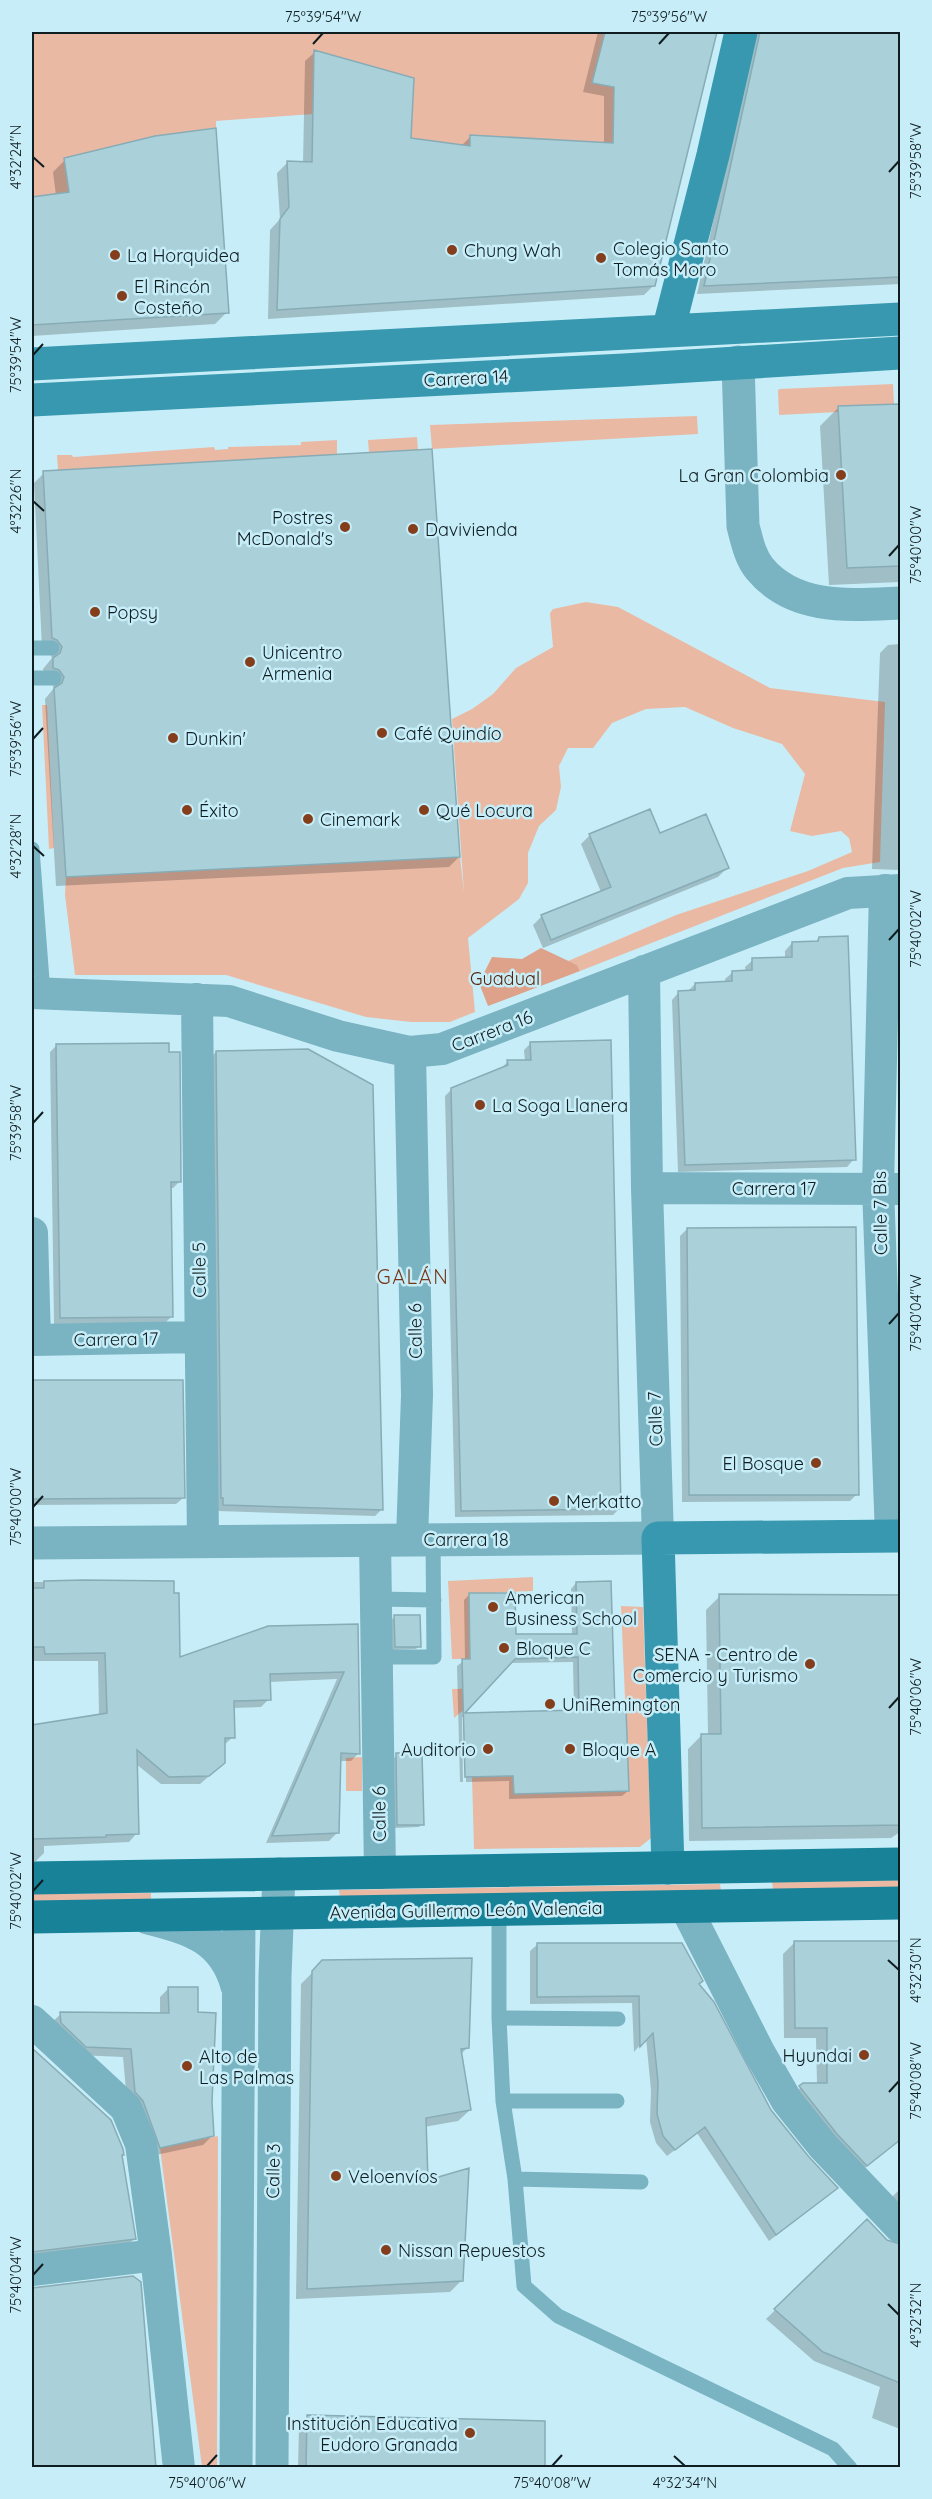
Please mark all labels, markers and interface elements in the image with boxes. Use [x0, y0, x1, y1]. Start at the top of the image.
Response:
text: 75°39'54"W [285, 7, 362, 26]
text: 75°39'56"W [631, 7, 708, 26]
text: 75°39'58"W [906, 122, 925, 199]
text: 4°32'24"N [6, 125, 25, 189]
place label: Colegio Santo Tomás Moro [613, 237, 729, 281]
place label: Chung Wah [464, 239, 561, 262]
marker: Chung Wah [445, 243, 459, 257]
place label: La Horquidea [127, 244, 240, 267]
marker: La Horquidea [108, 248, 122, 262]
marker: Colegio Santo Tomás Moro [594, 251, 608, 265]
place label: El Rincón Costeño [134, 275, 210, 319]
marker: El Rincón Costeño [115, 289, 129, 303]
text: 75°39'54"W [6, 316, 25, 393]
street label: Carrera 14 [423, 364, 509, 392]
place label: La Gran Colombia [679, 464, 829, 487]
marker: La Gran Colombia [834, 468, 848, 482]
text: 4°32'26"N [6, 469, 25, 534]
text: 75°40'00"W [906, 505, 925, 584]
place label: Postres McDonald's [237, 506, 333, 550]
place label: Davivienda [425, 518, 518, 541]
marker: Postres McDonald's [338, 520, 352, 534]
marker: Davivienda [406, 522, 420, 536]
place label: Popsy [107, 601, 158, 624]
marker: Popsy [88, 605, 102, 619]
place label: Unicentro Armenia [262, 641, 343, 685]
marker: Unicentro Armenia [243, 655, 257, 669]
text: 75°39'56"W [6, 700, 25, 777]
place label: Café Quindío [394, 722, 502, 745]
marker: Café Quindío [375, 726, 389, 740]
place label: Dunkin' [185, 727, 246, 750]
marker: Dunkin' [166, 731, 180, 745]
place label: Éxito [199, 799, 239, 822]
place label: Qué Locura [436, 799, 533, 822]
marker: Éxito [180, 803, 194, 817]
marker: Qué Locura [417, 803, 431, 817]
place label: Cinemark [320, 808, 400, 831]
marker: Cinemark [301, 812, 315, 826]
text: 4°32'28"N [6, 813, 25, 879]
text: 75°40'02"W [906, 889, 925, 968]
park label: Guadual [470, 967, 540, 990]
street label: Carrera 16 [448, 1005, 536, 1057]
text: 75°39'58"W [6, 1084, 25, 1161]
place label: La Soga Llanera [492, 1094, 628, 1117]
marker: La Soga Llanera [473, 1098, 487, 1112]
street label: Calle 7 Bis [868, 1171, 892, 1255]
street label: Carrera 17 [732, 1177, 816, 1200]
street label: Calle 5 [187, 1242, 211, 1298]
district label: GALÁN [377, 1264, 449, 1289]
text: 75°40'04"W [906, 1274, 925, 1352]
street label: Calle 6 [403, 1303, 427, 1359]
street label: Carrera 17 [73, 1327, 159, 1351]
street label: Calle 7 [643, 1391, 667, 1447]
place label: El Bosque [722, 1452, 804, 1475]
marker: El Bosque [809, 1456, 823, 1470]
text: 75°40'00"W [6, 1467, 25, 1546]
place label: Merkatto [566, 1490, 641, 1513]
marker: Merkatto [547, 1494, 561, 1508]
street label: Carrera 18 [423, 1528, 509, 1551]
place label: American Business School [505, 1586, 637, 1630]
marker: American Business School [486, 1600, 500, 1614]
place label: Bloque C [516, 1637, 591, 1660]
marker: Bloque C [497, 1641, 511, 1655]
place label: SENA - Centro de Comercio y Turismo [633, 1643, 798, 1687]
marker: SENA - Centro de Comercio y Turismo [803, 1657, 817, 1671]
text: 75°40'06"W [906, 1658, 925, 1736]
place label: UniRemington [562, 1693, 680, 1716]
marker: UniRemington [543, 1697, 557, 1711]
place label: Auditorio [401, 1738, 476, 1761]
place label: Bloque A [582, 1738, 657, 1761]
marker: Auditorio [481, 1742, 495, 1756]
marker: Bloque A [563, 1742, 577, 1756]
street label: Calle 6 [367, 1786, 391, 1842]
text: 75°40'02"W [6, 1851, 25, 1930]
street label: Avenida Guillermo León Valencia [329, 1896, 603, 1924]
text: 4°32'30"N [906, 1937, 925, 2003]
text: 75°40'08"W [906, 2042, 925, 2120]
place label: Hyundai [783, 2044, 852, 2067]
place label: Alto de Las Palmas [199, 2045, 294, 2089]
marker: Hyundai [857, 2048, 871, 2062]
marker: Alto de Las Palmas [180, 2059, 194, 2073]
street label: Calle 3 [261, 2143, 285, 2199]
place label: Veloenvíos [348, 2165, 438, 2188]
marker: Veloenvíos [329, 2169, 343, 2183]
text: 75°40'04"W [6, 2236, 25, 2314]
place label: Nissan Repuestos [398, 2239, 545, 2262]
marker: Nissan Repuestos [379, 2243, 393, 2257]
text: 4°32'32"N [906, 2283, 925, 2347]
place label: Institución Educativa Eudoro Granada [287, 2412, 458, 2456]
marker: Institución Educativa Eudoro Granada [463, 2426, 477, 2440]
text: 75°40'06"W [168, 2473, 246, 2492]
text: 75°40'08"W [513, 2473, 591, 2492]
text: 4°32'34"N [653, 2473, 717, 2492]

